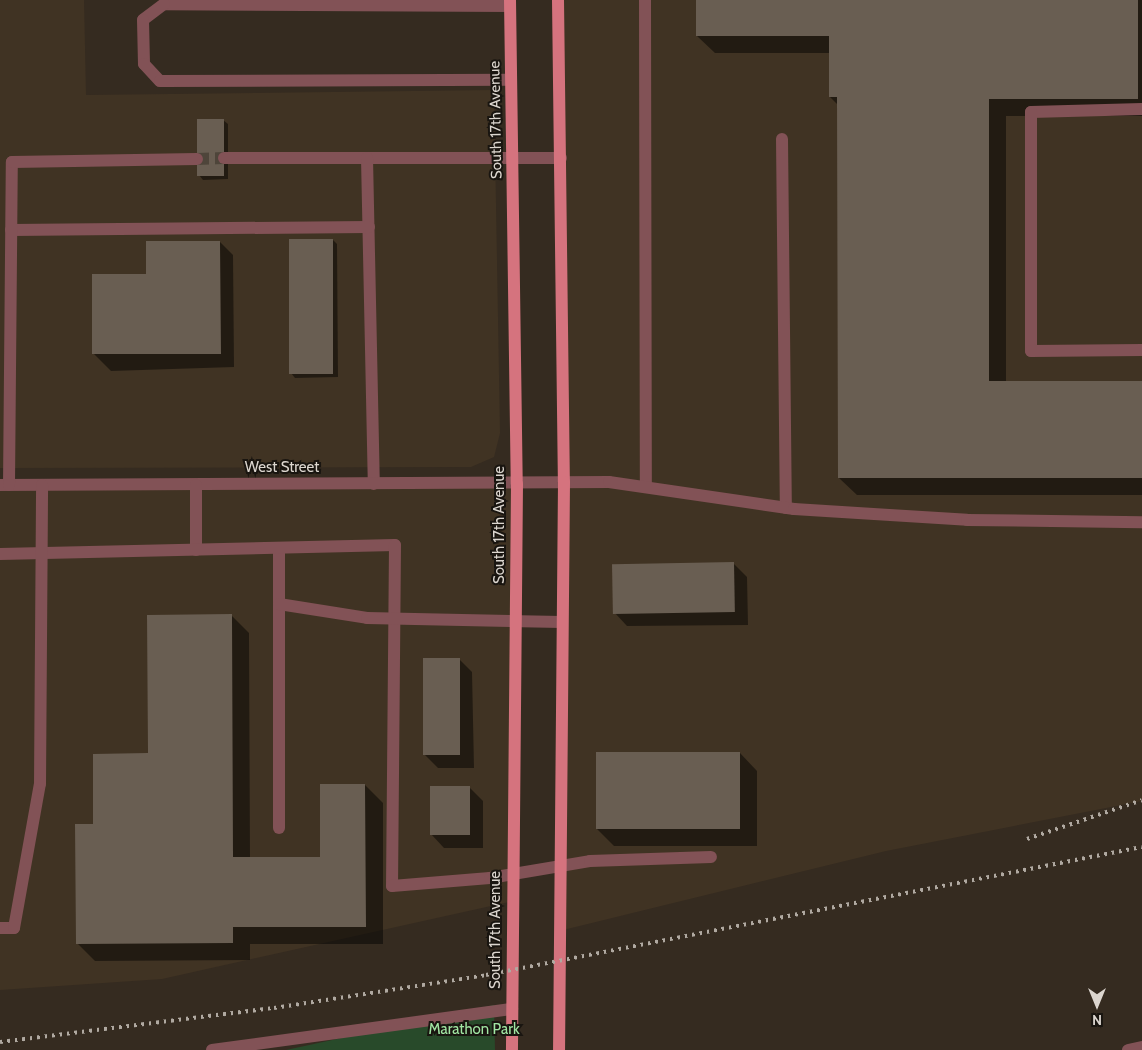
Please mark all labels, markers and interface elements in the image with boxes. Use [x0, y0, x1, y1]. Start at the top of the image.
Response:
street label: South 17th Avenue [486, 61, 506, 179]
street label: West Street [245, 459, 319, 477]
street label: South 17th Avenue [491, 466, 509, 584]
street label: South 17th Avenue [487, 871, 505, 989]
north arrow [1072, 980, 1122, 1030]
text: N [1092, 1011, 1102, 1029]
park label: Marathon Park [428, 1021, 520, 1039]

